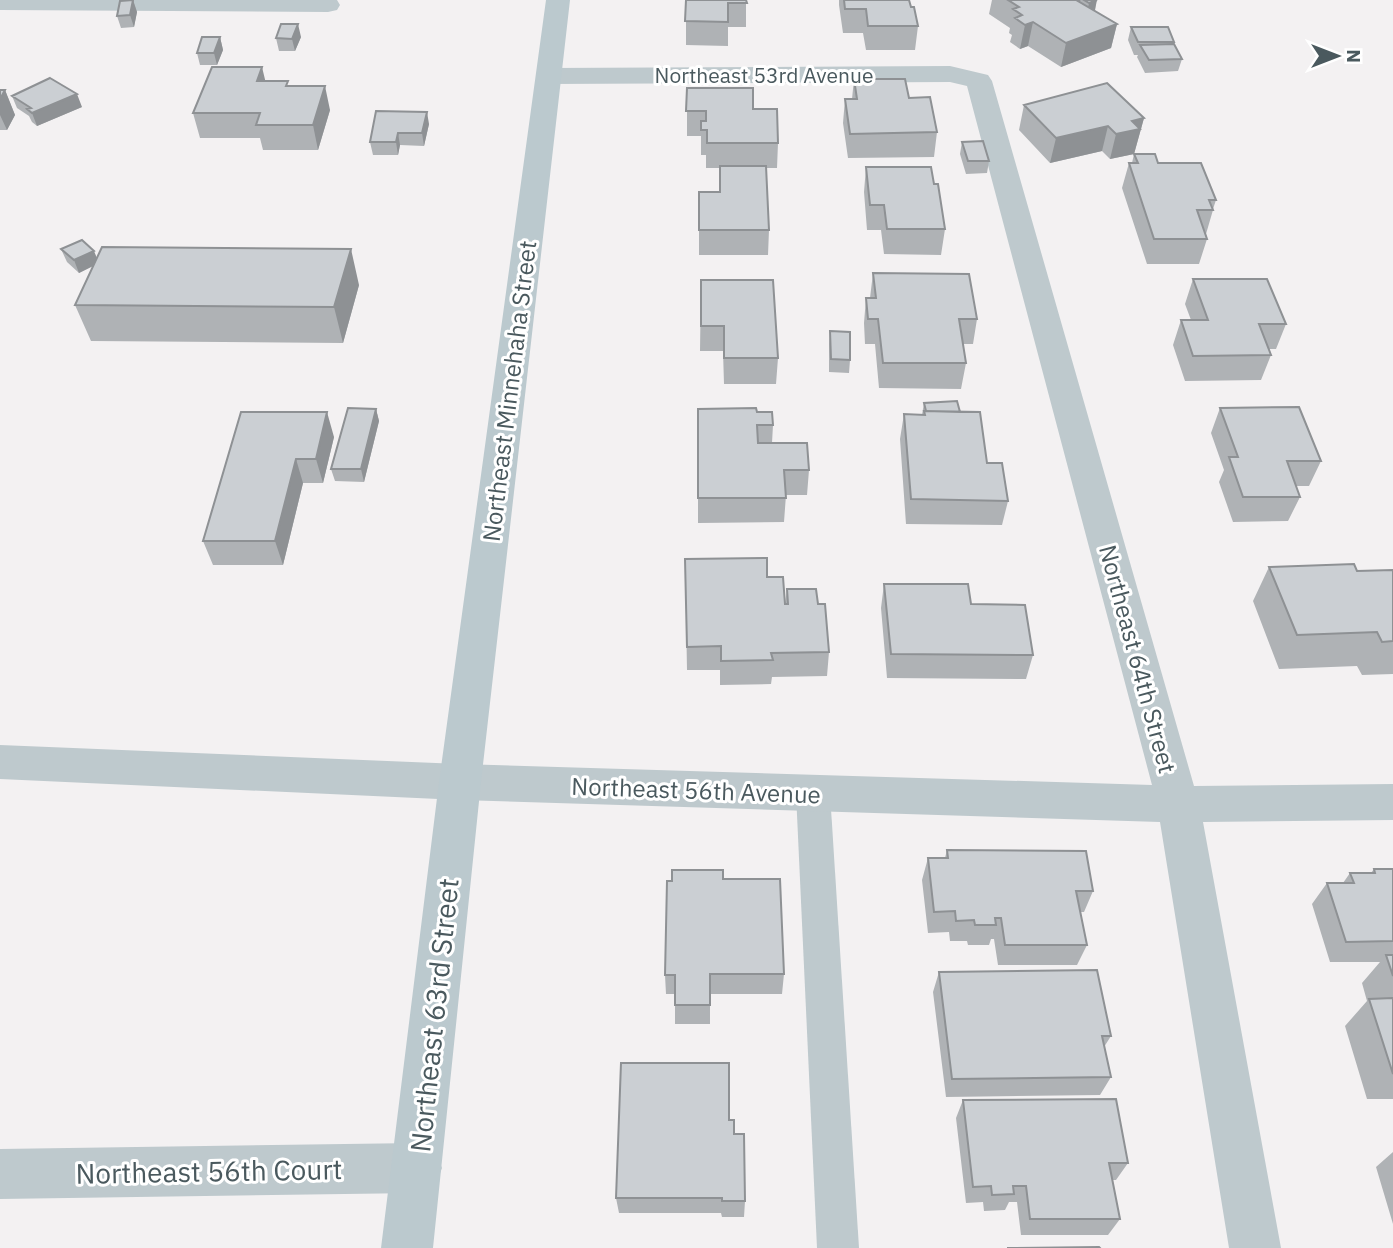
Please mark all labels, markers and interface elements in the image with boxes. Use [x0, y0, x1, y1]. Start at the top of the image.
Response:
north arrow [1302, 21, 1372, 91]
text: N [1342, 49, 1366, 63]
street label: Northeast 53rd Avenue [655, 61, 873, 89]
street label: Northeast Minnehaha Street [475, 239, 543, 543]
street label: Northeast 64th Street [1092, 541, 1184, 777]
street label: Northeast 56th Avenue [571, 770, 821, 810]
street label: Northeast 63rd Street [401, 876, 467, 1154]
street label: Northeast 56th Court [75, 1150, 343, 1192]

